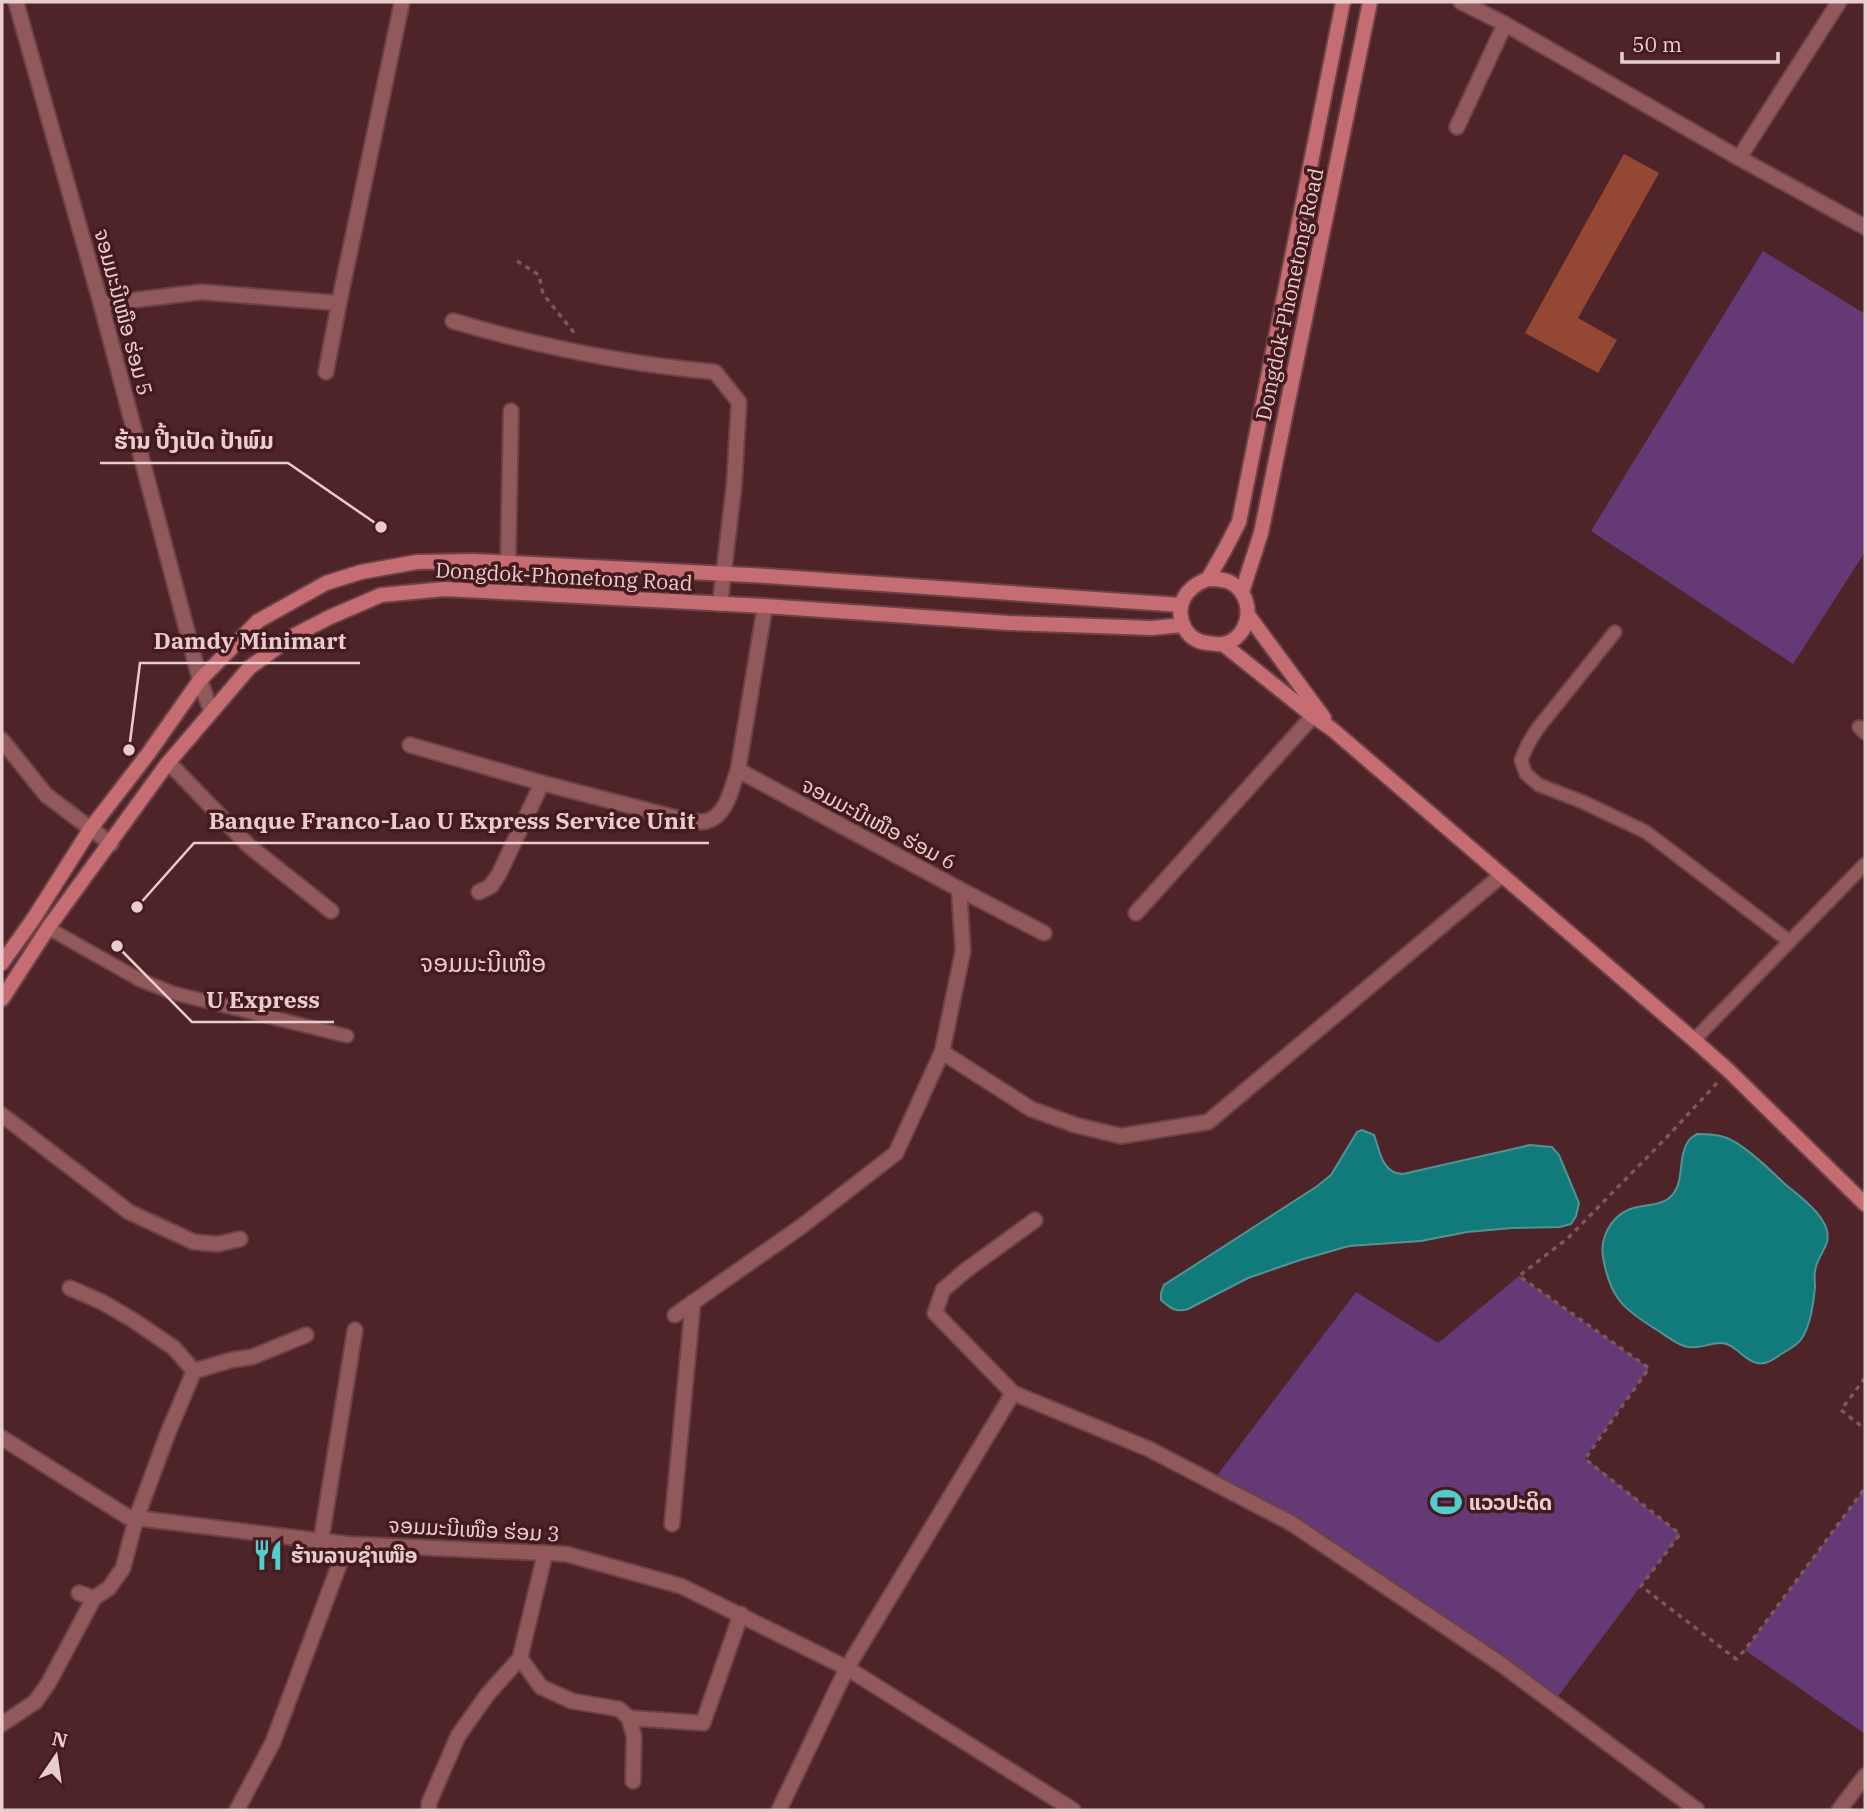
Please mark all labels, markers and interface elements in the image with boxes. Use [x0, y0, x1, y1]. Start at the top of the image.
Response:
scale bar [1622, 21, 1778, 65]
text: 50 m [1632, 30, 1682, 58]
street label: Dongdok-Phonetong Road [1249, 165, 1330, 423]
street label: ຈອມມະນີເໜືອ ຮ່ອມ 5 [88, 225, 160, 399]
callout: ຮ້ານ ປີ້ງເປັດ ປ້າພົມ [100, 419, 288, 463]
text: ຮ້ານ ປີ້ງເປັດ ປ້າພົມ [114, 422, 274, 455]
street label: Dongdok-Phonetong Road [435, 555, 694, 597]
callout: Damdy Minimart [140, 619, 360, 663]
text: Damdy Minimart [154, 625, 347, 655]
street label: ຈອມມະນີເໜືອ ຮ່ອມ 6 [797, 770, 961, 876]
callout: Banque Franco-Lao U Express Service Unit [194, 799, 709, 843]
text: Banque Franco-Lao U Express Service Unit [209, 805, 696, 835]
district label: ຈອມມະນີເໜືອ [420, 947, 546, 979]
callout: U Express [192, 978, 334, 1022]
text: U Express [206, 984, 320, 1014]
sports icon: ແວວປະດິດ [1429, 1485, 1463, 1519]
place label: ແວວປະດິດ [1469, 1488, 1552, 1516]
street label: ຈອມມະນີເໜືອ ຮ່ອມ 3 [387, 1511, 561, 1547]
restaurant icon: ຮ້ານລາບຊຳເໜືອ [251, 1538, 285, 1572]
place label: ຮ້ານລາບຊຳເໜືອ [291, 1541, 418, 1569]
north arrow [21, 1721, 91, 1791]
text: N [50, 1726, 70, 1753]

